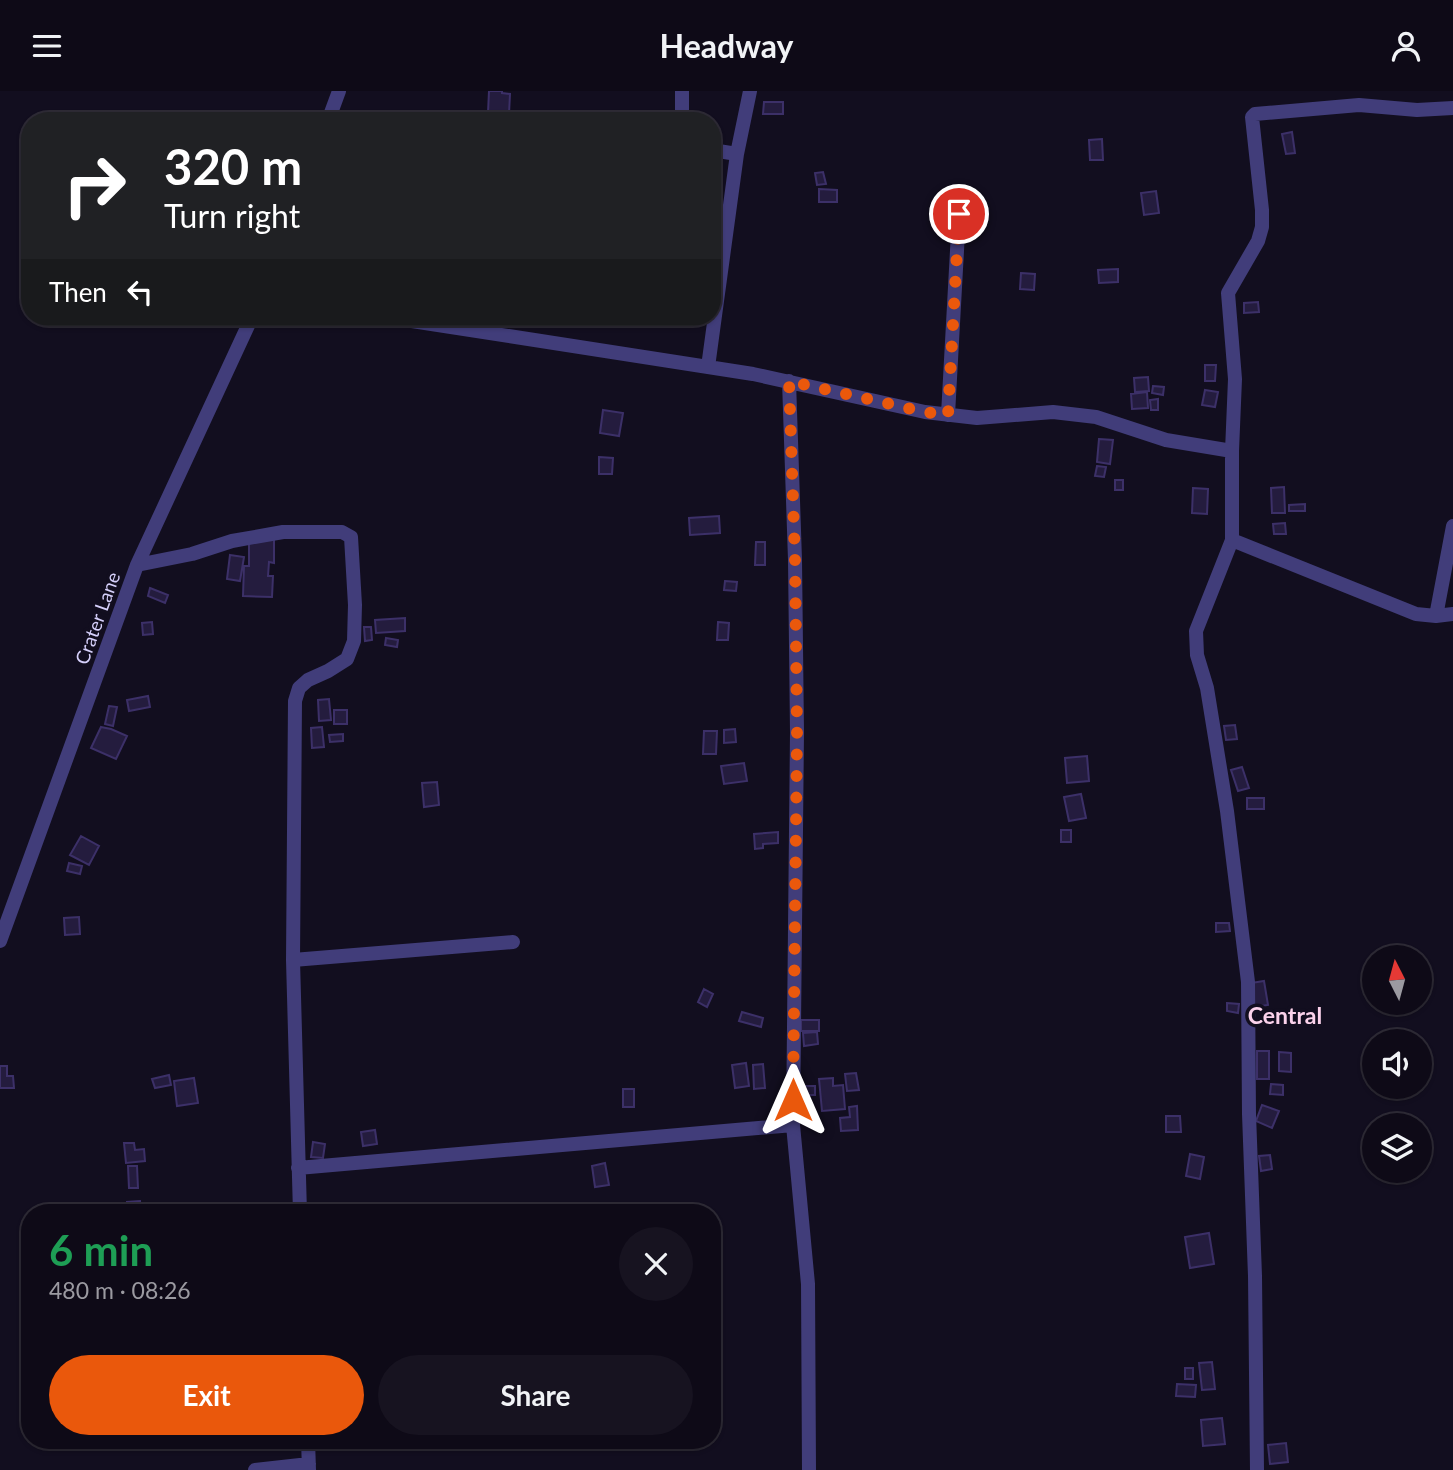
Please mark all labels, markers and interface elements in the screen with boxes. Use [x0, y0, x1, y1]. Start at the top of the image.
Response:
text: Headway [660, 26, 793, 65]
icon: menu [28, 27, 66, 65]
icon: person [1387, 27, 1425, 65]
text: 320 m [164, 137, 302, 195]
icon: right [49, 140, 140, 231]
pin [929, 184, 989, 244]
icon: arrive [940, 195, 978, 233]
text: Turn right [164, 196, 300, 235]
icon: left [121, 273, 159, 311]
text: Then [49, 276, 107, 308]
street label: Crater Lane [70, 569, 124, 667]
north arrow [1362, 945, 1432, 1015]
map controls [1362, 945, 1432, 1183]
district label: Central [1248, 1001, 1322, 1029]
button: sound [1362, 1029, 1432, 1099]
position arrow [756, 1063, 830, 1137]
button: layers [1362, 1113, 1432, 1183]
text: 6 min [49, 1225, 153, 1275]
button: close [619, 1227, 693, 1301]
text: 480 m · 08:26 [49, 1276, 191, 1304]
button: Exit [49, 1355, 364, 1435]
button: Share [378, 1355, 693, 1435]

